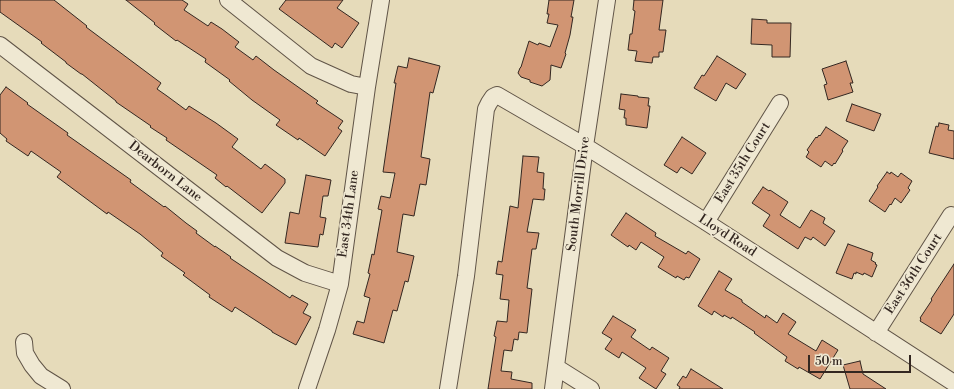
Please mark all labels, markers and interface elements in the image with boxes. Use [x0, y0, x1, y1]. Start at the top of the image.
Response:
street label: East 35th Court [712, 120, 774, 206]
street label: South Morrill Drive [564, 136, 594, 252]
street label: Dearborn Lane [125, 138, 205, 206]
street label: East 34th Lane [335, 169, 363, 259]
street label: Lloyd Road [695, 212, 759, 260]
street label: East 36th Court [882, 231, 946, 317]
scale bar [810, 347, 913, 373]
text: 50 m [815, 354, 843, 369]

